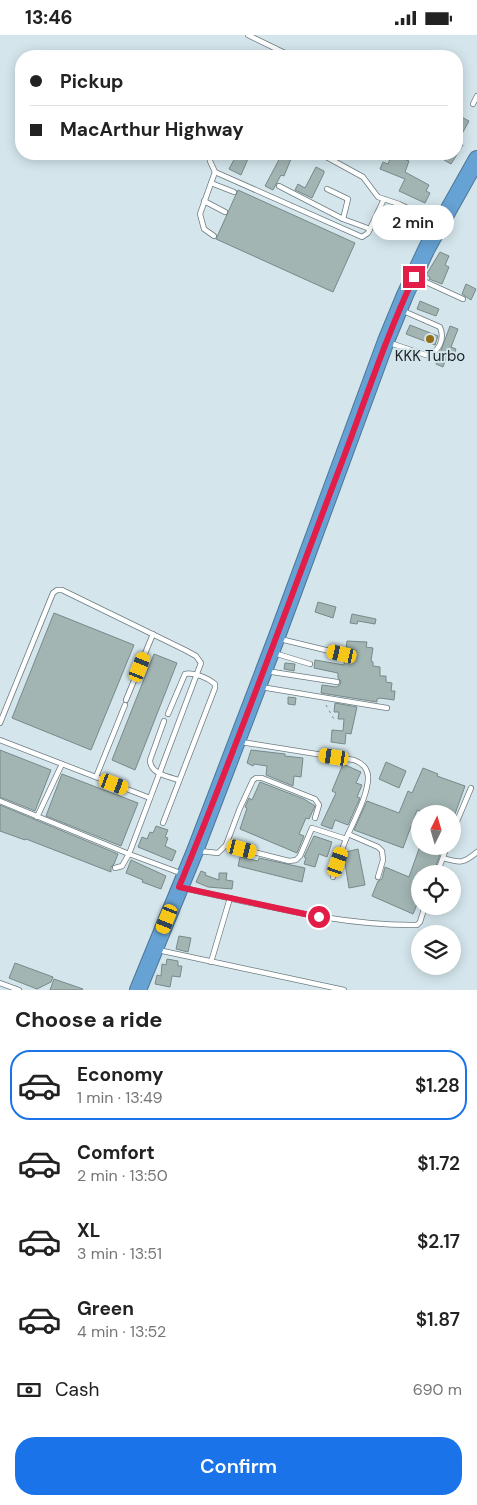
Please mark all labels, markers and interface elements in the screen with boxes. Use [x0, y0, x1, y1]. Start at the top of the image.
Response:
text: 13:46 [25, 5, 73, 30]
text: Pickup [60, 69, 124, 94]
text: MacArthur Highway [60, 117, 244, 142]
callout: 2 min [373, 205, 455, 239]
text: 2 min [392, 212, 434, 233]
route end [403, 266, 425, 288]
marker: KKK Turbo [424, 333, 436, 345]
place label: KKK Turbo [395, 346, 465, 366]
car [325, 643, 358, 665]
car [127, 650, 152, 684]
car [318, 747, 349, 767]
car [97, 772, 130, 796]
north arrow [411, 805, 461, 855]
map controls [411, 805, 461, 975]
car [225, 838, 258, 860]
car [326, 845, 349, 879]
button: locate [411, 865, 461, 915]
car [154, 902, 179, 936]
route start [308, 906, 330, 928]
button: layers [411, 925, 461, 975]
text: Choose a ride [15, 1005, 163, 1034]
text: Economy [77, 1062, 164, 1087]
icon: car [17, 1063, 62, 1108]
text: $1.28 [415, 1073, 460, 1098]
text: 1 min · 13:49 [77, 1087, 163, 1108]
text: Comfort [77, 1140, 155, 1165]
icon: car [17, 1141, 62, 1186]
text: $1.72 [417, 1151, 460, 1176]
text: 2 min · 13:50 [77, 1165, 168, 1186]
text: XL [77, 1218, 100, 1243]
icon: car [17, 1219, 62, 1264]
text: $2.17 [417, 1229, 460, 1254]
text: 3 min · 13:51 [77, 1243, 162, 1264]
text: Green [77, 1296, 134, 1321]
icon: car [17, 1297, 62, 1342]
text: $1.87 [416, 1307, 460, 1332]
text: 4 min · 13:52 [77, 1321, 166, 1342]
icon: cash [15, 1376, 43, 1404]
text: Cash [55, 1377, 99, 1402]
text: 690 m [413, 1379, 462, 1400]
button: Confirm [15, 1437, 462, 1495]

